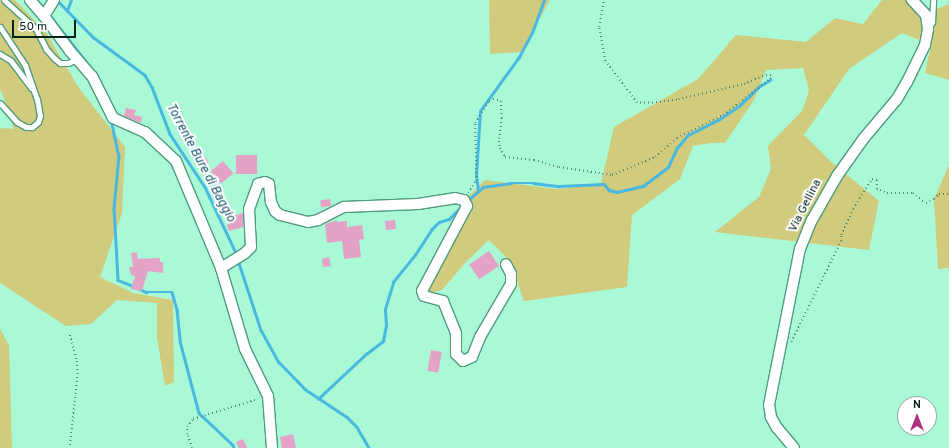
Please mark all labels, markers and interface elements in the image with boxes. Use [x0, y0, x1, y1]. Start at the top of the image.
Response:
scale bar [14, 12, 78, 38]
text: 50 m [19, 19, 47, 35]
water label: Torrente Bure di Baggio [162, 101, 238, 225]
street label: Via Gellina [787, 177, 825, 235]
north arrow [897, 396, 937, 436]
text: N [913, 398, 921, 412]

